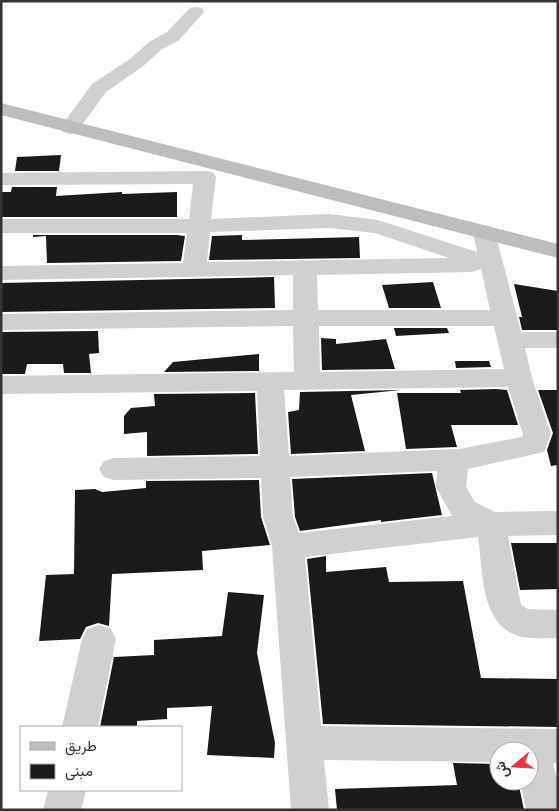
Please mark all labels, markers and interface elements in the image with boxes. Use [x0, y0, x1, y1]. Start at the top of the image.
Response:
legend [20, 726, 182, 791]
text: طريق [65, 736, 97, 756]
north arrow [489, 741, 539, 791]
text: ش [490, 759, 513, 781]
text: مبنى [65, 761, 93, 781]

